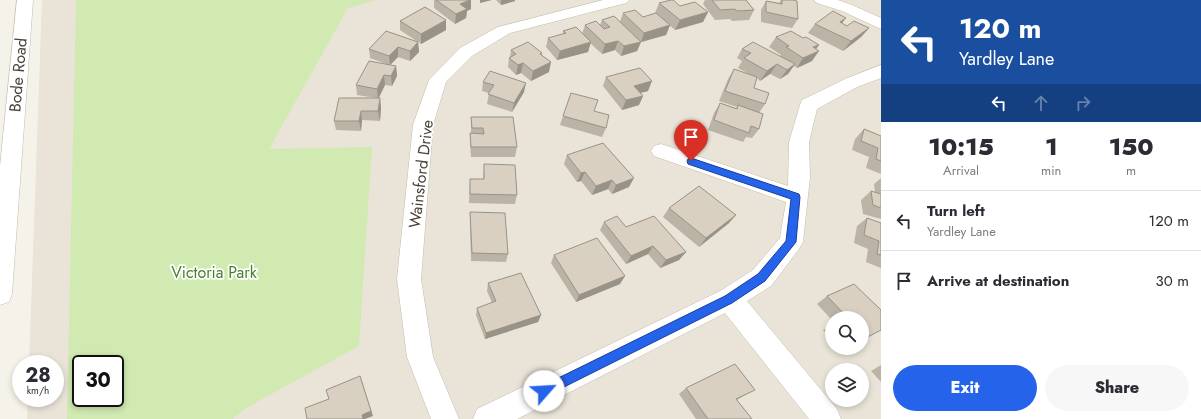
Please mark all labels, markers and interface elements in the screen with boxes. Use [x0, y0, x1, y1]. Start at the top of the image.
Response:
text: 120 m [959, 8, 1042, 49]
icon: left [893, 16, 945, 68]
street label: Bode Road [3, 37, 33, 113]
text: Yardley Lane [959, 46, 1054, 72]
icon: left [988, 92, 1010, 114]
icon: ahead [1030, 92, 1052, 114]
icon: right [1072, 92, 1094, 114]
street label: Wainsford Drive [403, 118, 439, 230]
pin [674, 120, 708, 161]
icon: arrive [680, 126, 702, 148]
text: 10:15 [928, 129, 994, 164]
text: 1 [1045, 129, 1058, 164]
text: 150 [1109, 129, 1154, 164]
text: Arrival [943, 161, 979, 180]
text: min [1041, 161, 1061, 180]
text: m [1126, 161, 1136, 180]
text: Turn left [927, 200, 985, 222]
icon: left [893, 210, 915, 232]
text: 120 m [1149, 210, 1189, 232]
text: Yardley Lane [927, 222, 996, 241]
park label: Victoria Park [171, 261, 258, 284]
icon: arrive [893, 270, 915, 292]
text: Arrive at destination [927, 270, 1069, 292]
text: 30 m [1156, 270, 1189, 292]
map controls [825, 311, 869, 407]
button: search [825, 311, 869, 355]
speed limit sign: 30 [72, 355, 124, 407]
text: 28 [25, 361, 51, 390]
button: layers [825, 363, 869, 407]
button: Exit [893, 365, 1037, 411]
button: Share [1045, 365, 1189, 411]
position arrow [523, 370, 565, 412]
text: km/h [27, 383, 49, 398]

